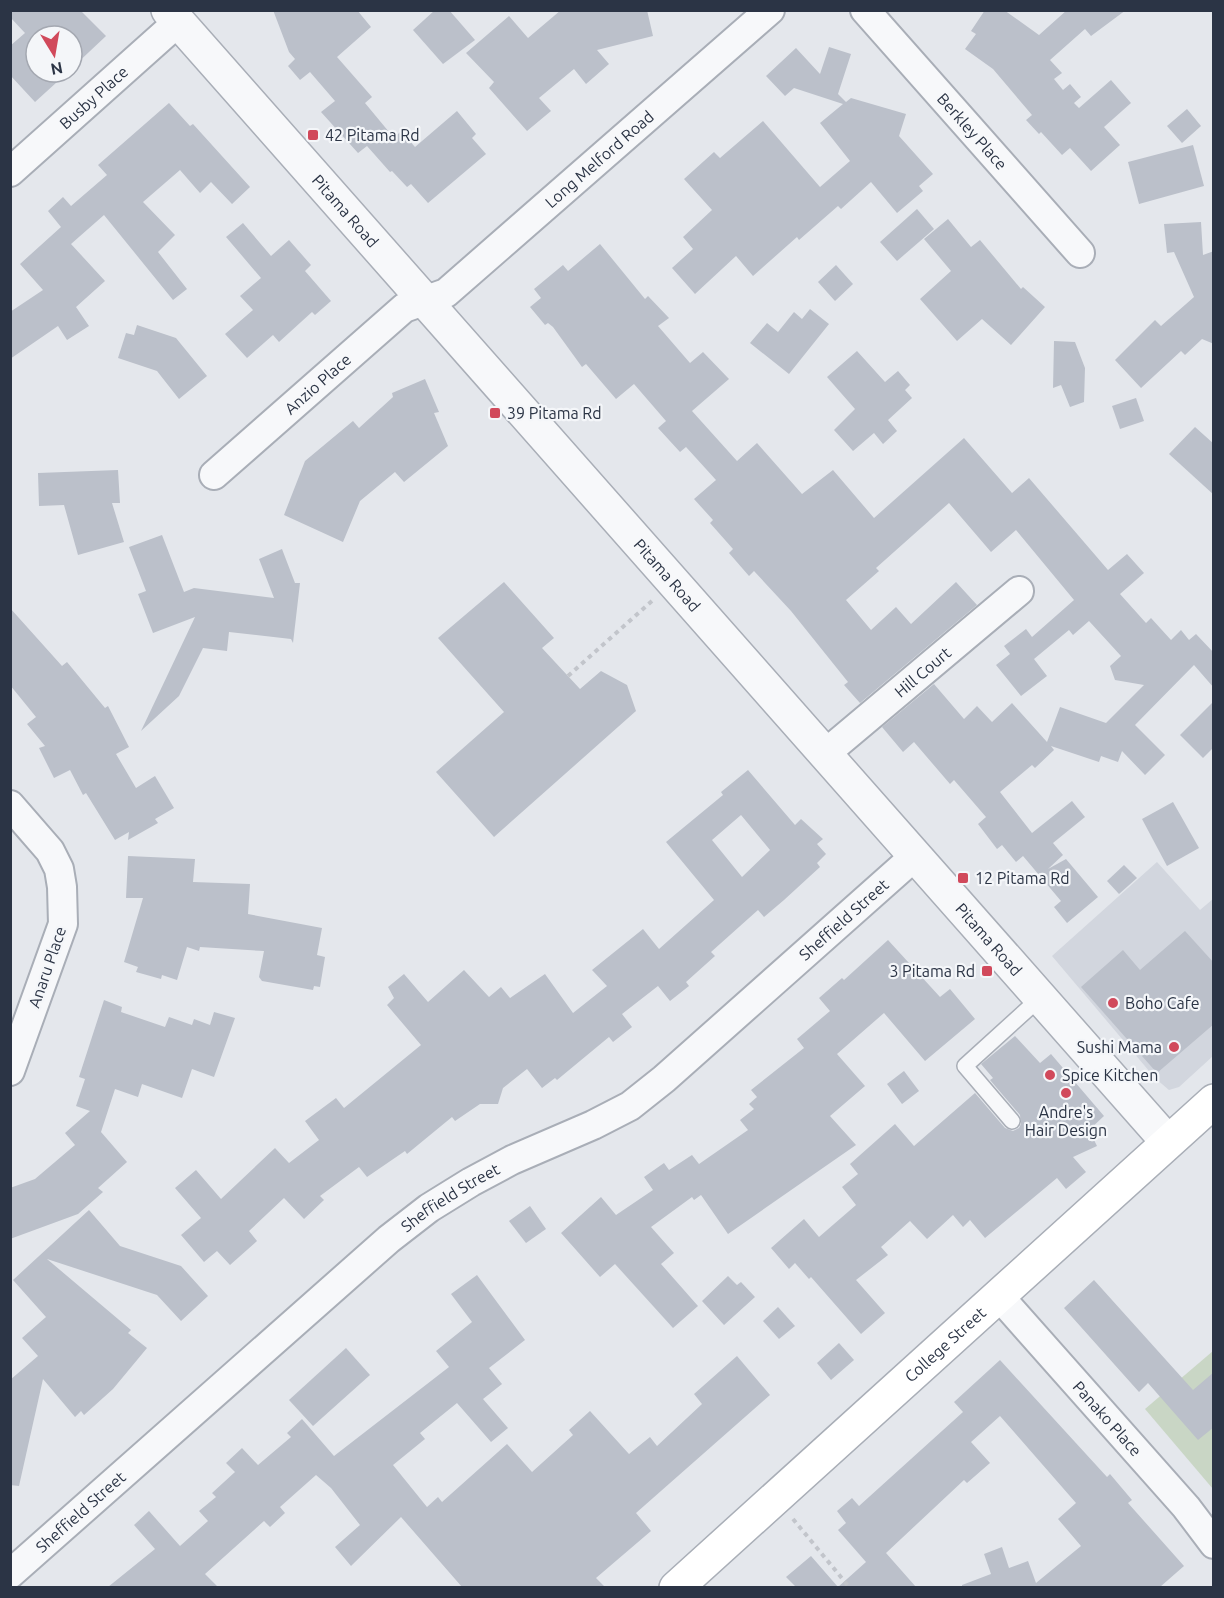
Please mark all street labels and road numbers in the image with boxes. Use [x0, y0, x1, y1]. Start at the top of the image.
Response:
street label: Busby Place [56, 62, 131, 133]
street label: Berkley Place [934, 89, 1011, 173]
street label: Long Melford Road [541, 107, 657, 211]
street label: Pitama Road [309, 171, 382, 251]
street label: Anzio Place [281, 350, 354, 418]
street label: Pitama Road [630, 535, 704, 615]
street label: Hill Court [891, 643, 955, 701]
street label: Sheffield Street [795, 875, 893, 964]
street label: Pitama Road [952, 899, 1026, 979]
street label: Anaru Place [25, 924, 69, 1010]
street label: Sheffield Street [397, 1159, 503, 1235]
street label: College Street [901, 1303, 990, 1386]
street label: Panako Place [1070, 1377, 1145, 1460]
street label: Sheffield Street [32, 1467, 129, 1556]

